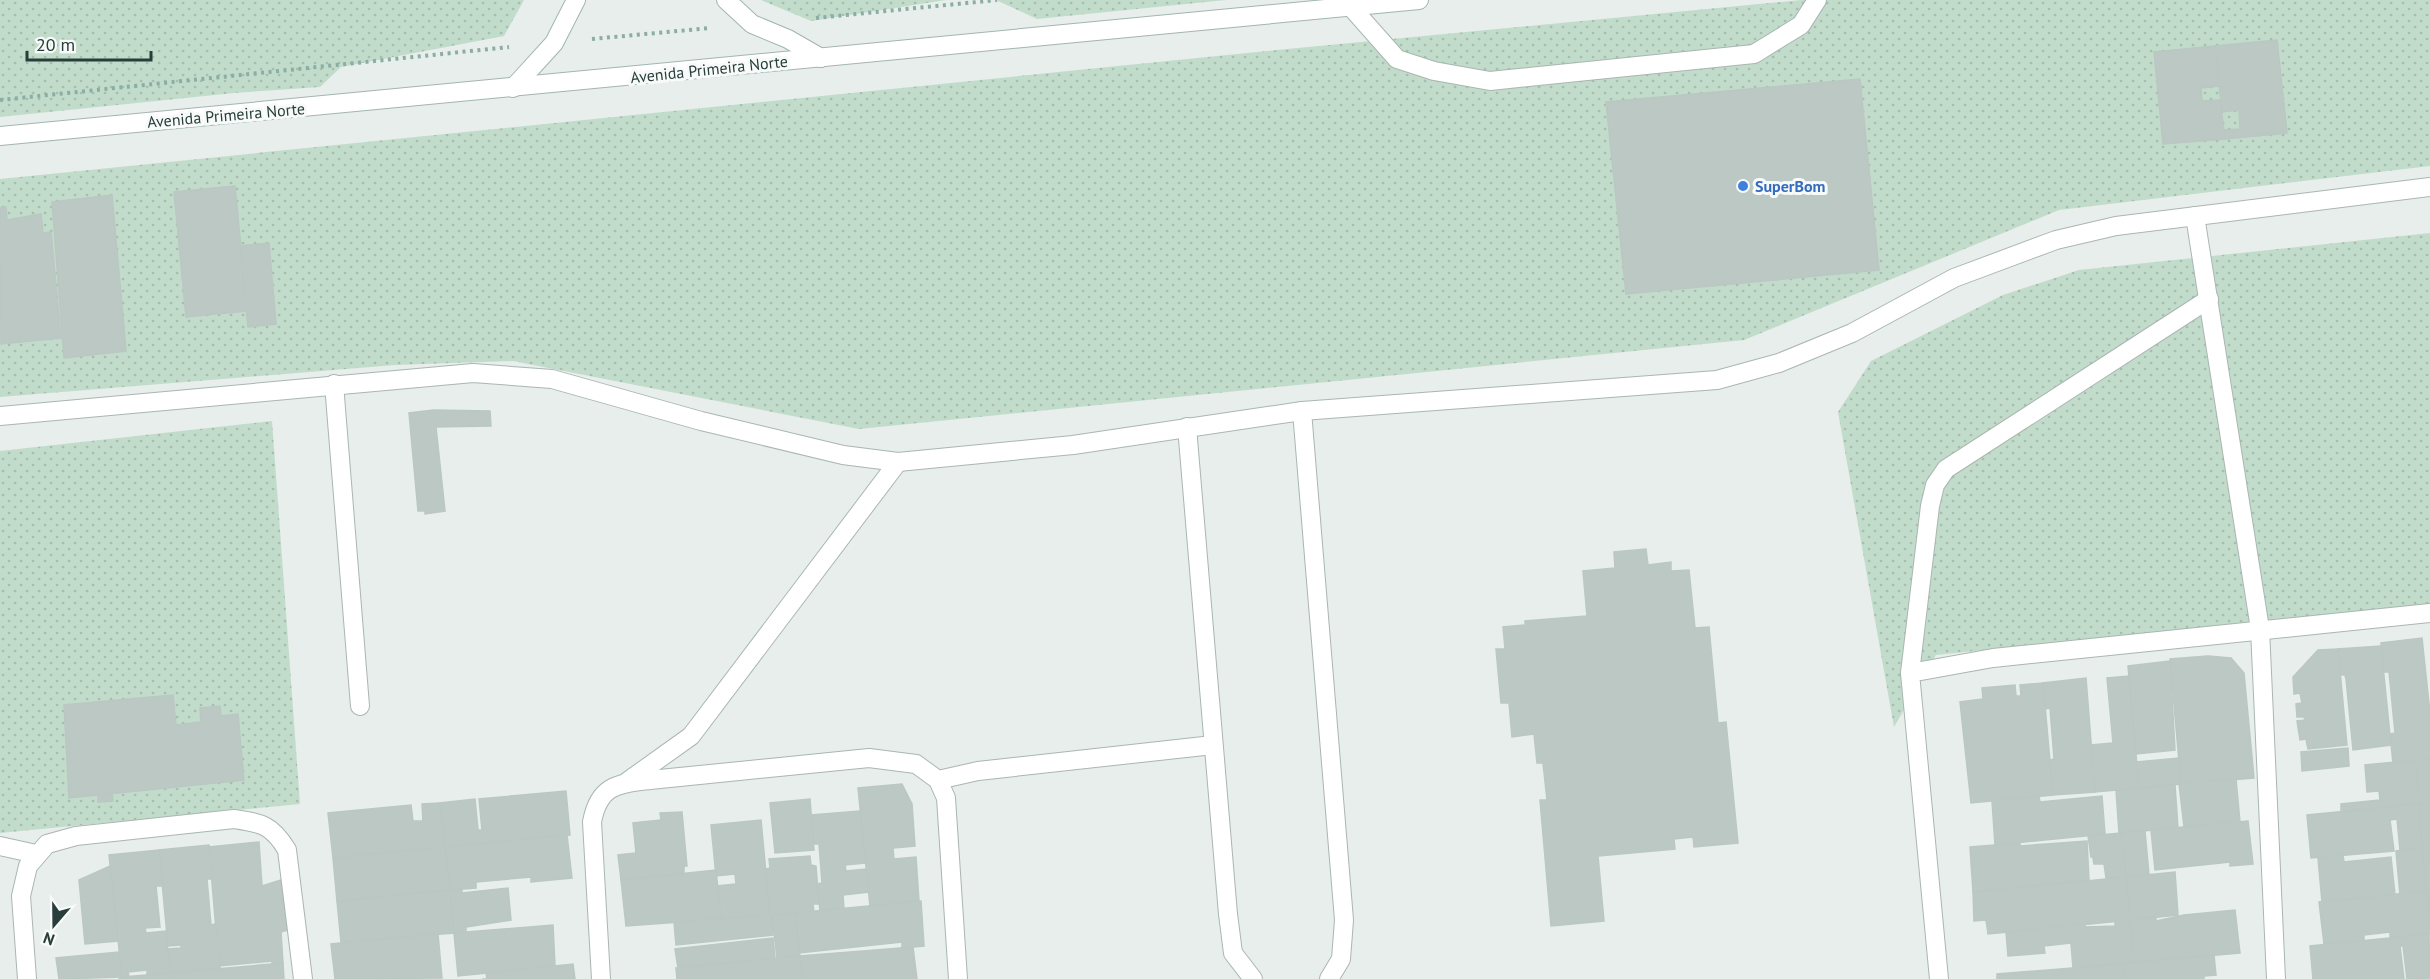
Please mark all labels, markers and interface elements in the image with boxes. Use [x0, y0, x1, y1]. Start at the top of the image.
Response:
scale bar [27, 24, 152, 62]
text: 20 m [36, 33, 75, 56]
street label: Avenida Primeira Norte [629, 51, 789, 87]
street label: Avenida Primeira Norte [146, 98, 306, 132]
place label: SuperBom [1755, 176, 1826, 196]
marker: SuperBom [1736, 179, 1750, 193]
north arrow [24, 895, 84, 955]
text: N [41, 928, 57, 950]

